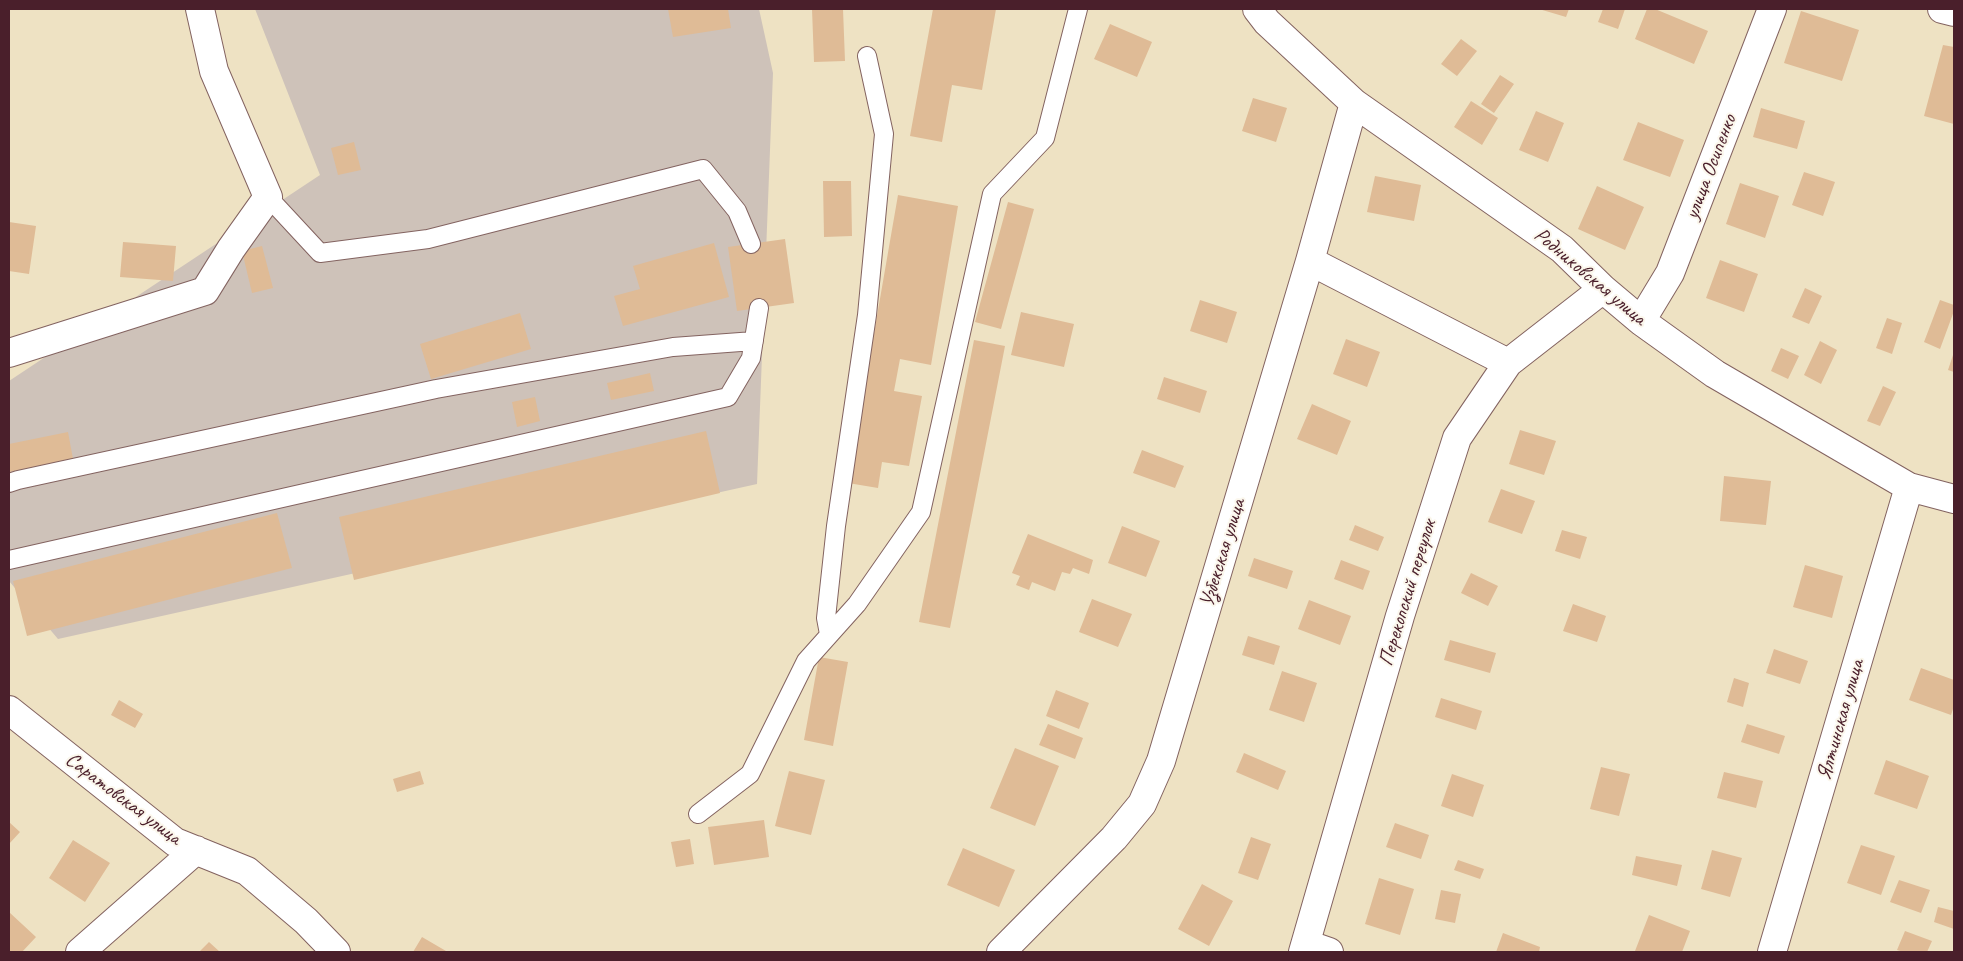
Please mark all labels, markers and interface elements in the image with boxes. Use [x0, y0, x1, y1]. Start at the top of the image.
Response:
street label: улица Осипенко [1679, 111, 1743, 223]
street label: Родниковская улица [1529, 223, 1651, 331]
street label: Узбекская улица [1195, 496, 1251, 610]
street label: Перекопский переулок [1374, 517, 1442, 669]
street label: Ялтинская улица [1812, 657, 1870, 783]
street label: Саратовская улица [60, 747, 186, 851]

